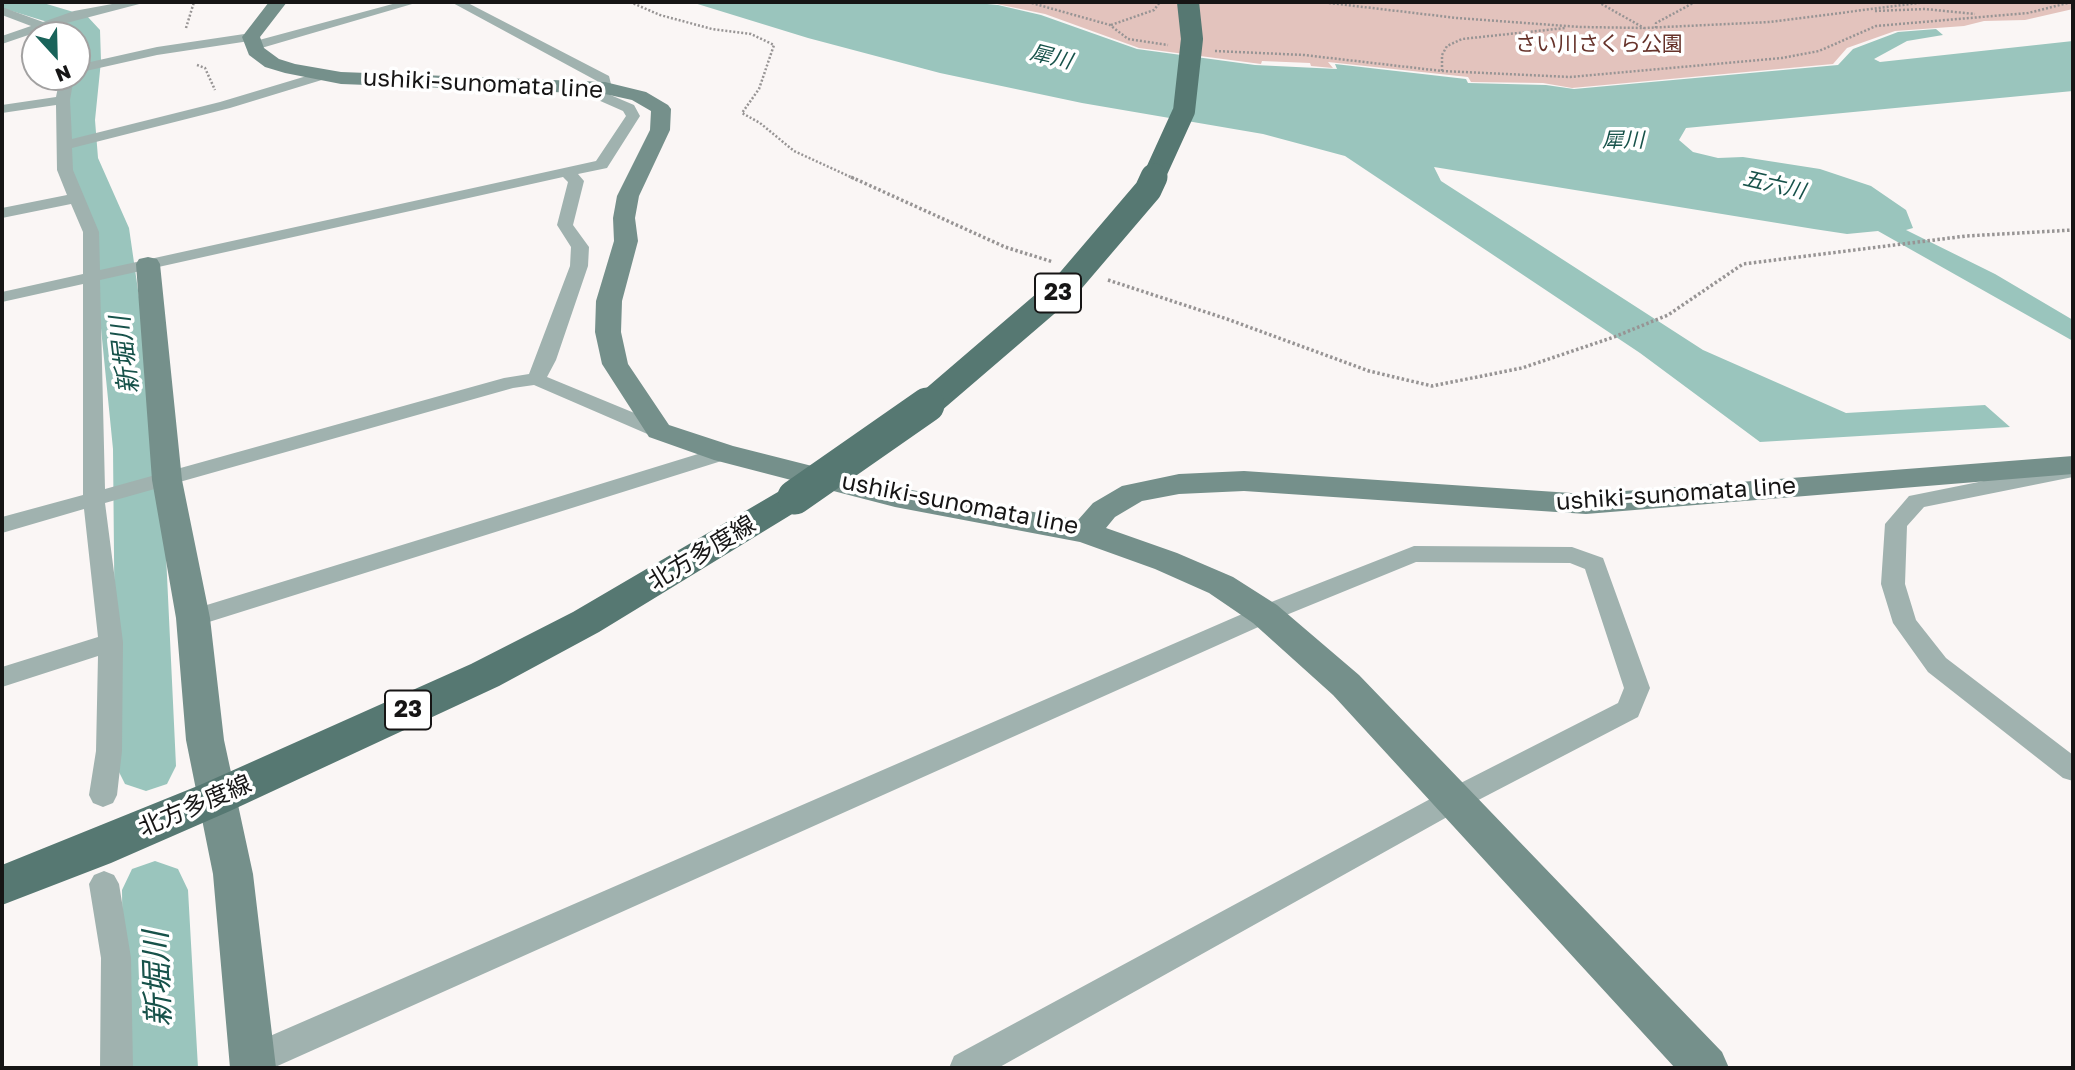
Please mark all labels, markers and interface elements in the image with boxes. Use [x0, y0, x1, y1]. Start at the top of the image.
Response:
north arrow [21, 21, 91, 91]
park label: さい川さくら公園 [1515, 31, 1683, 57]
water label: 犀川 [1028, 40, 1074, 74]
text: N [52, 61, 74, 87]
street label: ushiki-sunomata line [362, 63, 604, 105]
water label: 犀川 [1602, 127, 1644, 153]
water label: 五六川 [1740, 166, 1808, 204]
road number: 23 [1035, 274, 1081, 312]
water label: 新堀川 [105, 314, 145, 396]
street label: ushiki-sunomata line [839, 467, 1081, 541]
street label: ushiki-sunomata line [1555, 471, 1797, 517]
street label: 北方多度線 [643, 510, 761, 596]
road number: 23 [385, 690, 431, 730]
street label: 北方多度線 [134, 769, 256, 843]
water label: 新堀川 [137, 930, 179, 1028]

